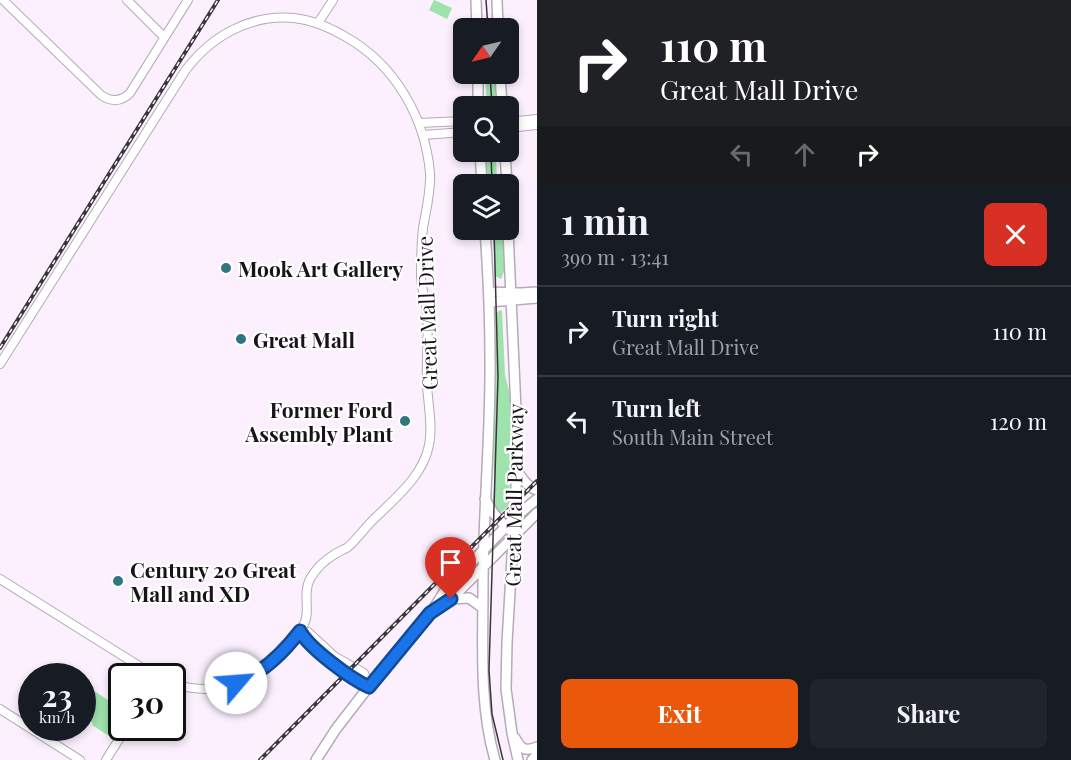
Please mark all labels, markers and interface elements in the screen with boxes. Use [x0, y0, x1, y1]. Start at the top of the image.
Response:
text: 110 m [660, 17, 767, 73]
north arrow [453, 18, 519, 84]
map controls [453, 18, 519, 240]
icon: right [561, 24, 639, 102]
text: Great Mall Drive [660, 71, 858, 107]
button: search [453, 96, 519, 162]
icon: left [725, 138, 758, 171]
icon: ahead [788, 138, 821, 171]
icon: right [851, 138, 884, 171]
button: layers [453, 174, 519, 240]
text: 1 min [561, 196, 649, 244]
button: close [984, 203, 1047, 266]
street label: Great Mall Drive [409, 235, 443, 391]
text: 390 m · 13:41 [561, 243, 669, 270]
place label: Mook Art Gallery [238, 254, 403, 282]
marker: Mook Art Gallery [219, 261, 233, 275]
text: Turn right [612, 303, 718, 333]
icon: right [561, 315, 594, 348]
text: 110 m [993, 316, 1047, 346]
place label: Great Mall [253, 325, 355, 353]
marker: Great Mall [234, 332, 248, 346]
text: Great Mall Drive [612, 333, 759, 360]
text: Turn left [612, 393, 701, 423]
place label: Former Ford Assembly Plant [244, 395, 394, 447]
street label: Great Mall Parkway [497, 403, 529, 587]
icon: left [561, 405, 594, 438]
text: 120 m [990, 406, 1047, 436]
marker: Former Ford Assembly Plant [398, 414, 412, 428]
text: South Main Street [612, 423, 773, 450]
pin [425, 537, 476, 599]
icon: arrive [434, 546, 467, 579]
place label: Century 20 Great Mall and XD [130, 555, 297, 607]
marker: Century 20 Great Mall and XD [111, 574, 125, 588]
position arrow [204, 651, 268, 715]
speed limit sign: 30 [108, 663, 186, 741]
text: 23 [42, 675, 72, 715]
button: Exit [561, 679, 798, 748]
button: Share [810, 679, 1047, 748]
text: km/h [39, 707, 75, 727]

